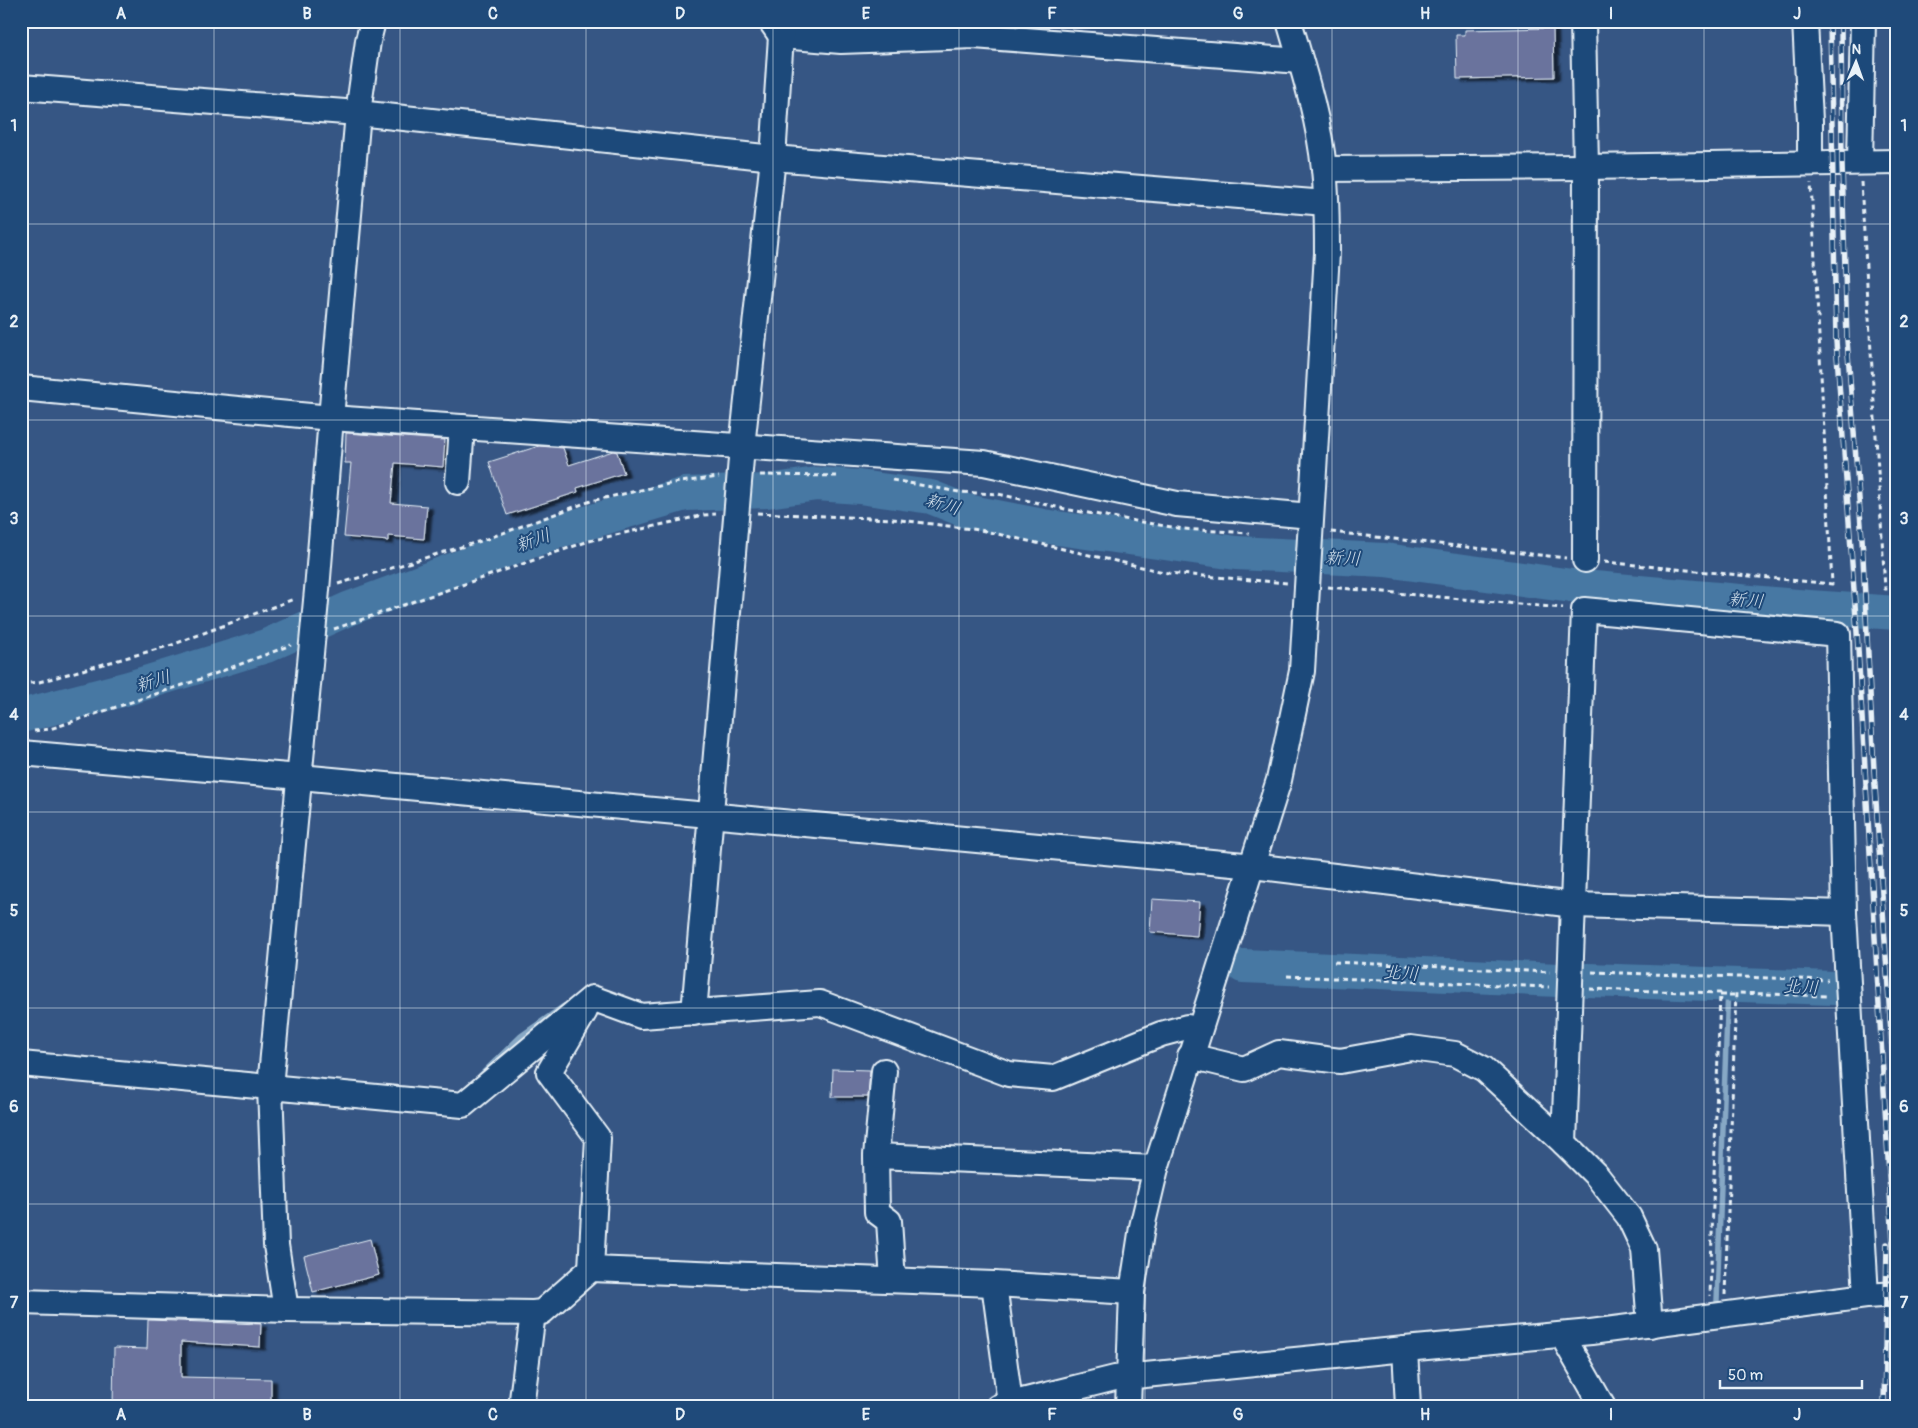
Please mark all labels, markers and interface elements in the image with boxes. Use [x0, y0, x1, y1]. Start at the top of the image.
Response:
text: A [116, 4, 127, 24]
text: B [302, 4, 312, 24]
text: C [488, 4, 498, 24]
text: D [675, 4, 685, 24]
text: E [862, 4, 871, 24]
text: F [1047, 4, 1057, 24]
text: G [1233, 4, 1244, 24]
text: H [1420, 4, 1430, 24]
text: I [1609, 4, 1613, 24]
text: J [1793, 4, 1801, 24]
north arrow [1830, 38, 1880, 88]
text: N [1851, 41, 1861, 58]
text: 1 [11, 116, 17, 136]
text: 1 [1901, 116, 1907, 136]
text: 2 [10, 312, 19, 332]
text: 2 [1900, 312, 1909, 332]
water label: 新川 [922, 488, 963, 521]
text: 3 [10, 509, 19, 529]
text: 3 [1900, 509, 1909, 529]
water label: 新川 [512, 524, 554, 557]
water label: 新川 [1325, 546, 1361, 571]
water label: 新川 [1727, 587, 1765, 614]
water label: 新川 [133, 665, 174, 698]
text: 4 [9, 705, 19, 725]
text: 4 [1899, 705, 1909, 725]
text: 5 [10, 901, 19, 921]
text: 5 [1900, 901, 1909, 921]
water label: 北川 [1382, 961, 1420, 986]
water label: 北川 [1783, 975, 1819, 1000]
text: 6 [9, 1097, 19, 1117]
text: 6 [1899, 1097, 1909, 1117]
text: 7 [10, 1293, 19, 1313]
text: 7 [1900, 1293, 1909, 1313]
scale bar [1720, 1358, 1863, 1390]
text: 50 m [1728, 1366, 1763, 1385]
text: A [116, 1405, 127, 1425]
text: B [302, 1405, 312, 1425]
text: C [488, 1405, 498, 1425]
text: D [675, 1405, 685, 1425]
text: E [862, 1405, 871, 1425]
text: F [1047, 1405, 1057, 1425]
text: G [1233, 1405, 1244, 1425]
text: H [1420, 1405, 1430, 1425]
text: I [1609, 1405, 1613, 1425]
text: J [1793, 1405, 1801, 1425]

